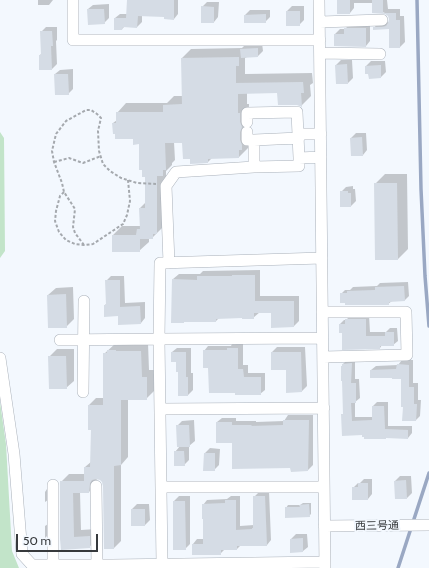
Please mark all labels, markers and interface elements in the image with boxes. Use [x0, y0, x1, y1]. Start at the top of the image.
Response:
street label: 西三号通 [355, 519, 399, 533]
scale bar [18, 526, 100, 552]
text: 50 m [23, 533, 51, 548]

